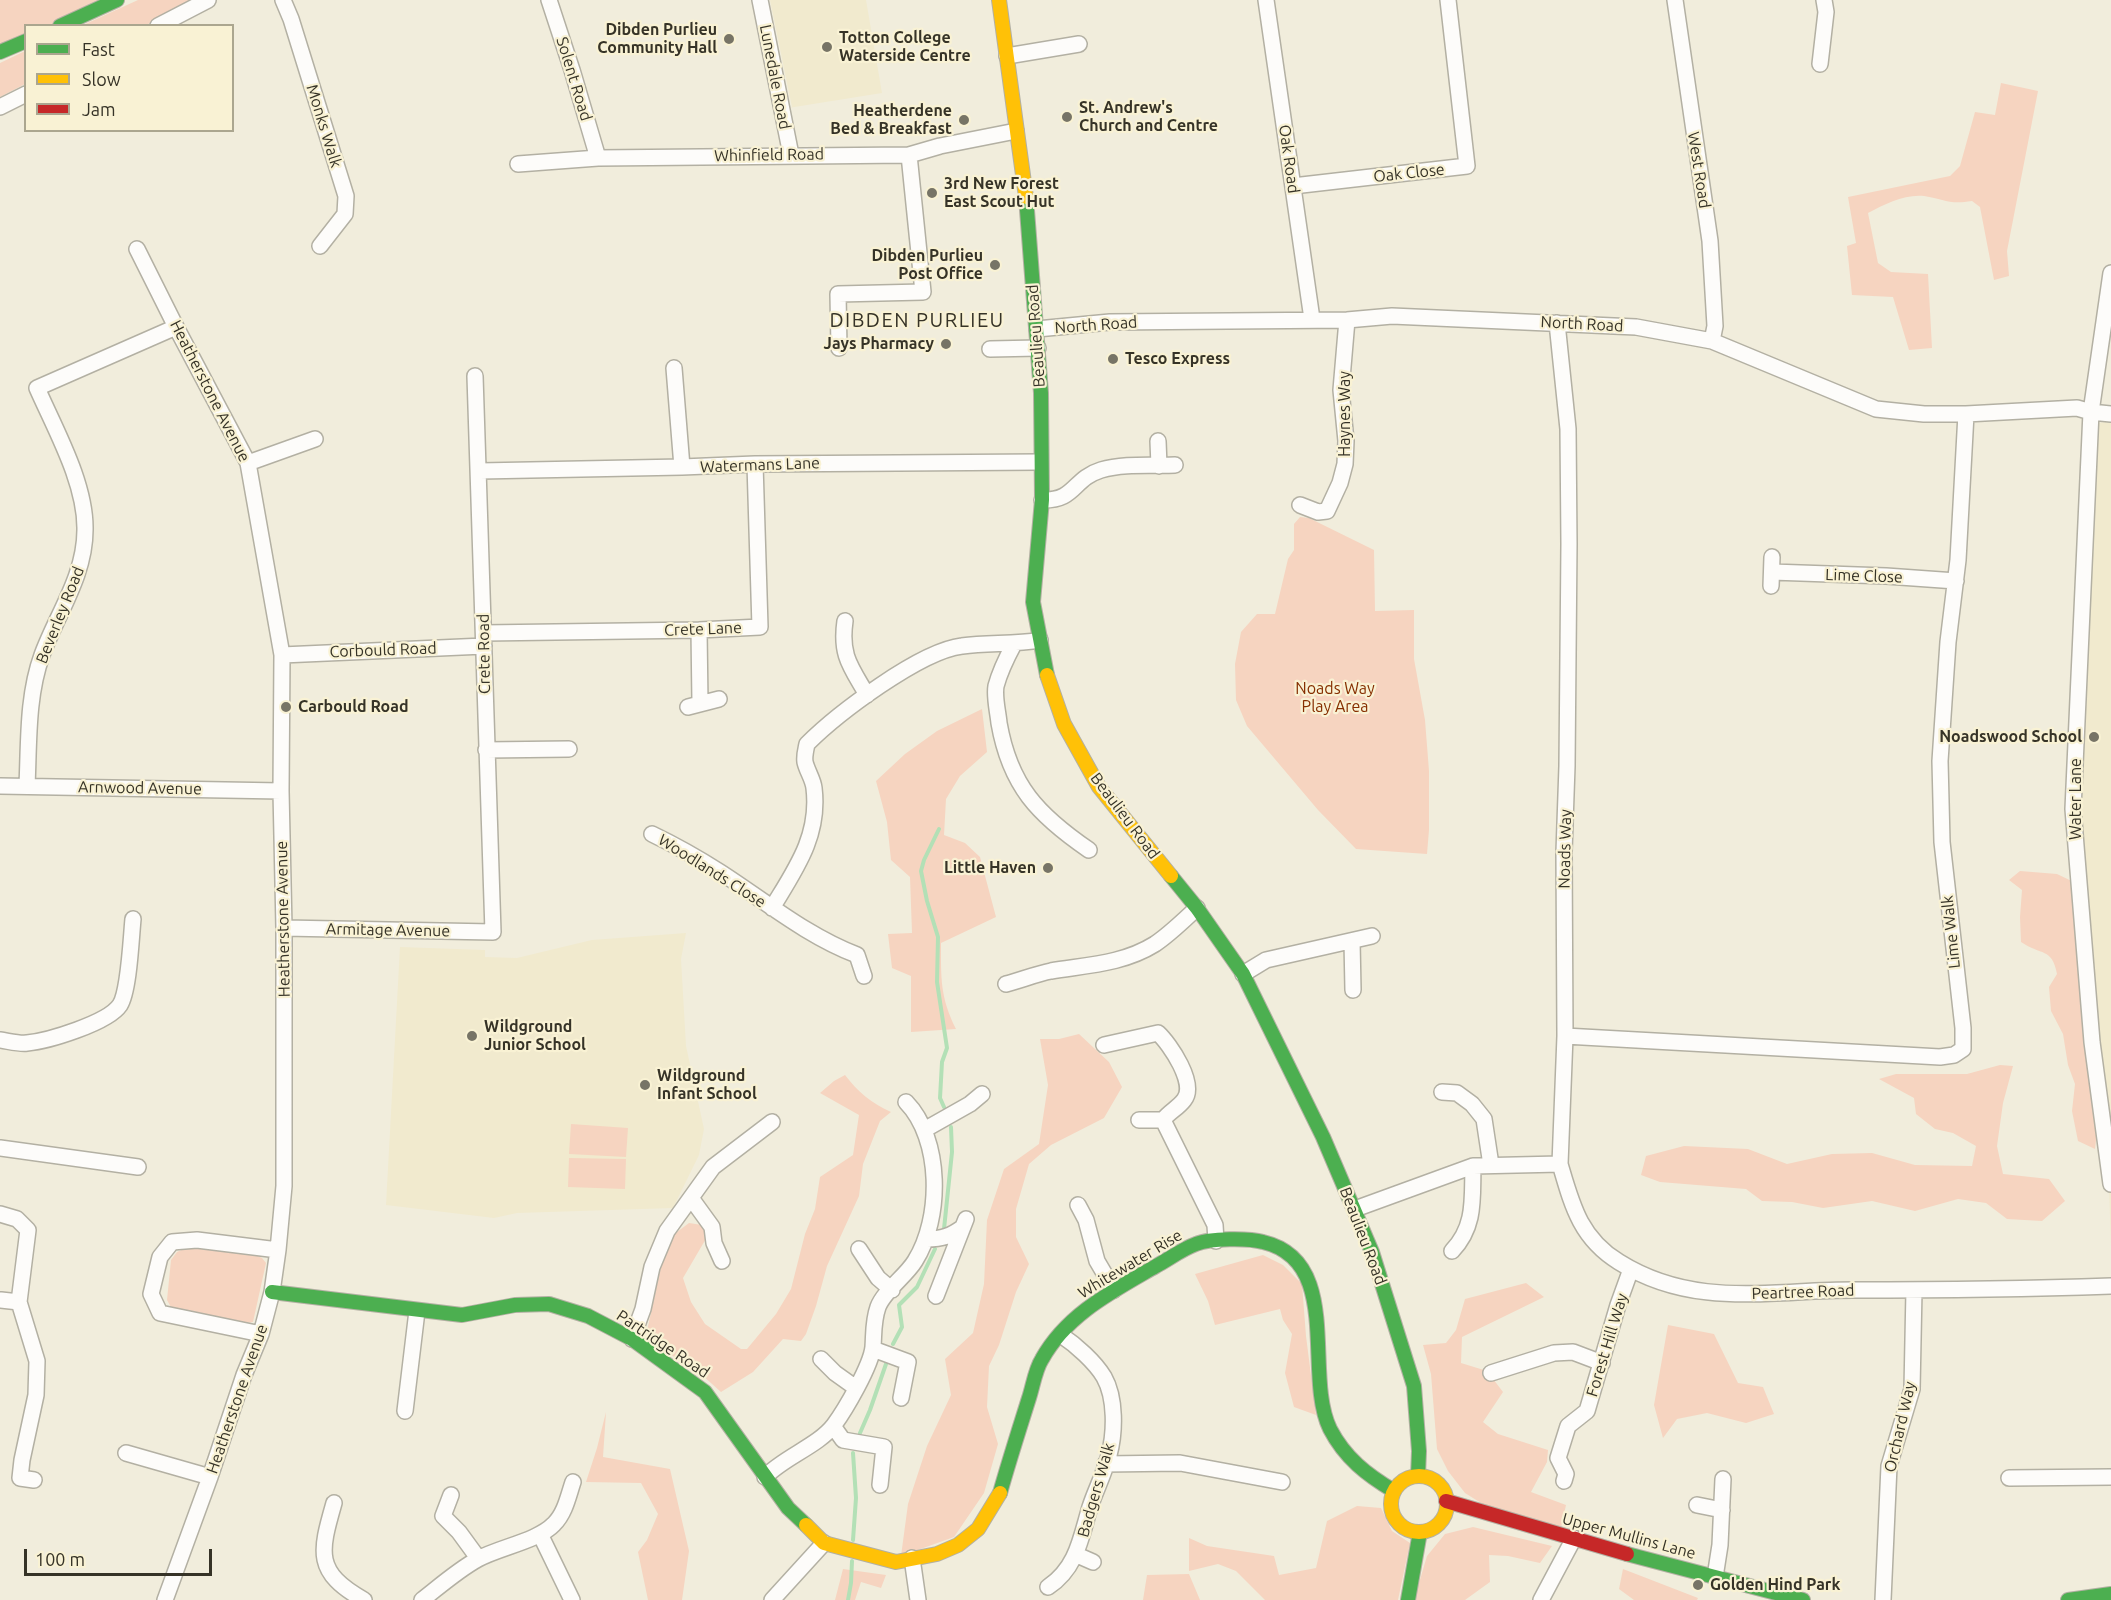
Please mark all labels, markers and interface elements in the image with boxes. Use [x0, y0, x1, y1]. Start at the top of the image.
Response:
place label: Dibden Purlieu Community Hall [597, 20, 717, 58]
street label: Lunedale Road [755, 23, 795, 131]
legend [24, 24, 234, 132]
place label: Totton College Waterside Centre [839, 28, 971, 66]
marker: Dibden Purlieu Community Hall [722, 32, 736, 46]
street label: Solent Road [552, 35, 596, 123]
text: Fast [82, 39, 115, 59]
marker: Totton College Waterside Centre [820, 40, 834, 54]
text: Slow [82, 69, 121, 89]
street label: Monks Walk [302, 82, 346, 170]
place label: St. Andrew's Church and Centre [1079, 98, 1218, 136]
text: Jam [82, 99, 116, 119]
place label: Heatherdene Bed & Breakfast [830, 101, 952, 139]
marker: St. Andrew's Church and Centre [1060, 110, 1074, 124]
marker: Heatherdene Bed & Breakfast [957, 113, 971, 127]
street label: Oak Road [1275, 123, 1303, 195]
street label: West Road [1683, 130, 1715, 210]
street label: Whinfield Road [714, 144, 824, 166]
street label: Oak Close [1372, 160, 1446, 186]
place label: 3rd New Forest East Scout Hut [944, 174, 1059, 212]
marker: 3rd New Forest East Scout Hut [925, 186, 939, 200]
place label: Dibden Purlieu Post Office [871, 246, 983, 284]
marker: Dibden Purlieu Post Office [988, 258, 1002, 272]
street label: Beaulieu Road [1023, 284, 1049, 388]
district label: DIBDEN PURLIEU [829, 308, 1005, 332]
street label: North Road [1540, 312, 1624, 336]
street label: North Road [1054, 313, 1138, 337]
street label: Heatherstone Avenue [166, 317, 254, 465]
place label: Jays Pharmacy [824, 334, 934, 354]
marker: Jays Pharmacy [939, 337, 953, 351]
place label: Tesco Express [1125, 349, 1230, 369]
marker: Tesco Express [1106, 352, 1120, 366]
street label: Haynes Way [1335, 371, 1355, 457]
street label: Watermans Lane [700, 453, 820, 477]
street label: Beverley Road [32, 564, 88, 666]
street label: Lime Close [1825, 565, 1903, 587]
street label: Crete Road [474, 614, 494, 694]
street label: Crete Lane [664, 618, 742, 640]
street label: Corbould Road [329, 639, 437, 661]
park label: Noads Way Play Area [1295, 679, 1375, 717]
place label: Carbould Road [298, 697, 408, 717]
marker: Carbould Road [279, 700, 293, 714]
place label: Noadswood School [1939, 727, 2082, 747]
marker: Noadswood School [2087, 730, 2101, 744]
street label: Water Lane [2066, 758, 2086, 840]
street label: Beaulieu Road [1086, 769, 1164, 863]
street label: Arnwood Avenue [78, 777, 202, 799]
street label: Noads Way [1555, 809, 1575, 889]
street label: Woodlands Close [655, 830, 769, 912]
street label: Heatherstone Avenue [272, 841, 294, 997]
place label: Little Haven [944, 858, 1036, 878]
marker: Little Haven [1041, 861, 1055, 875]
street label: Lime Walk [1938, 895, 1964, 969]
street label: Armitage Avenue [326, 919, 450, 941]
place label: Wildground Junior School [484, 1017, 586, 1055]
marker: Wildground Junior School [465, 1029, 479, 1043]
place label: Wildground Infant School [657, 1066, 757, 1104]
marker: Wildground Infant School [638, 1078, 652, 1092]
street label: Beaulieu Road [1336, 1185, 1390, 1287]
street label: Whitewater Rise [1074, 1225, 1186, 1303]
street label: Peartree Road [1751, 1281, 1855, 1303]
street label: Forest Hill Way [1582, 1291, 1632, 1399]
street label: Partridge Road [613, 1306, 713, 1382]
street label: Heatherstone Avenue [202, 1322, 272, 1476]
street label: Orchard Way [1880, 1380, 1920, 1474]
street label: Badgers Walk [1073, 1441, 1119, 1539]
street label: Upper Mullins Lane [1560, 1509, 1698, 1563]
scale bar [27, 1537, 214, 1575]
text: 100 m [35, 1549, 85, 1569]
place label: Golden Hind Park [1710, 1575, 1840, 1595]
marker: Golden Hind Park [1691, 1578, 1705, 1592]

